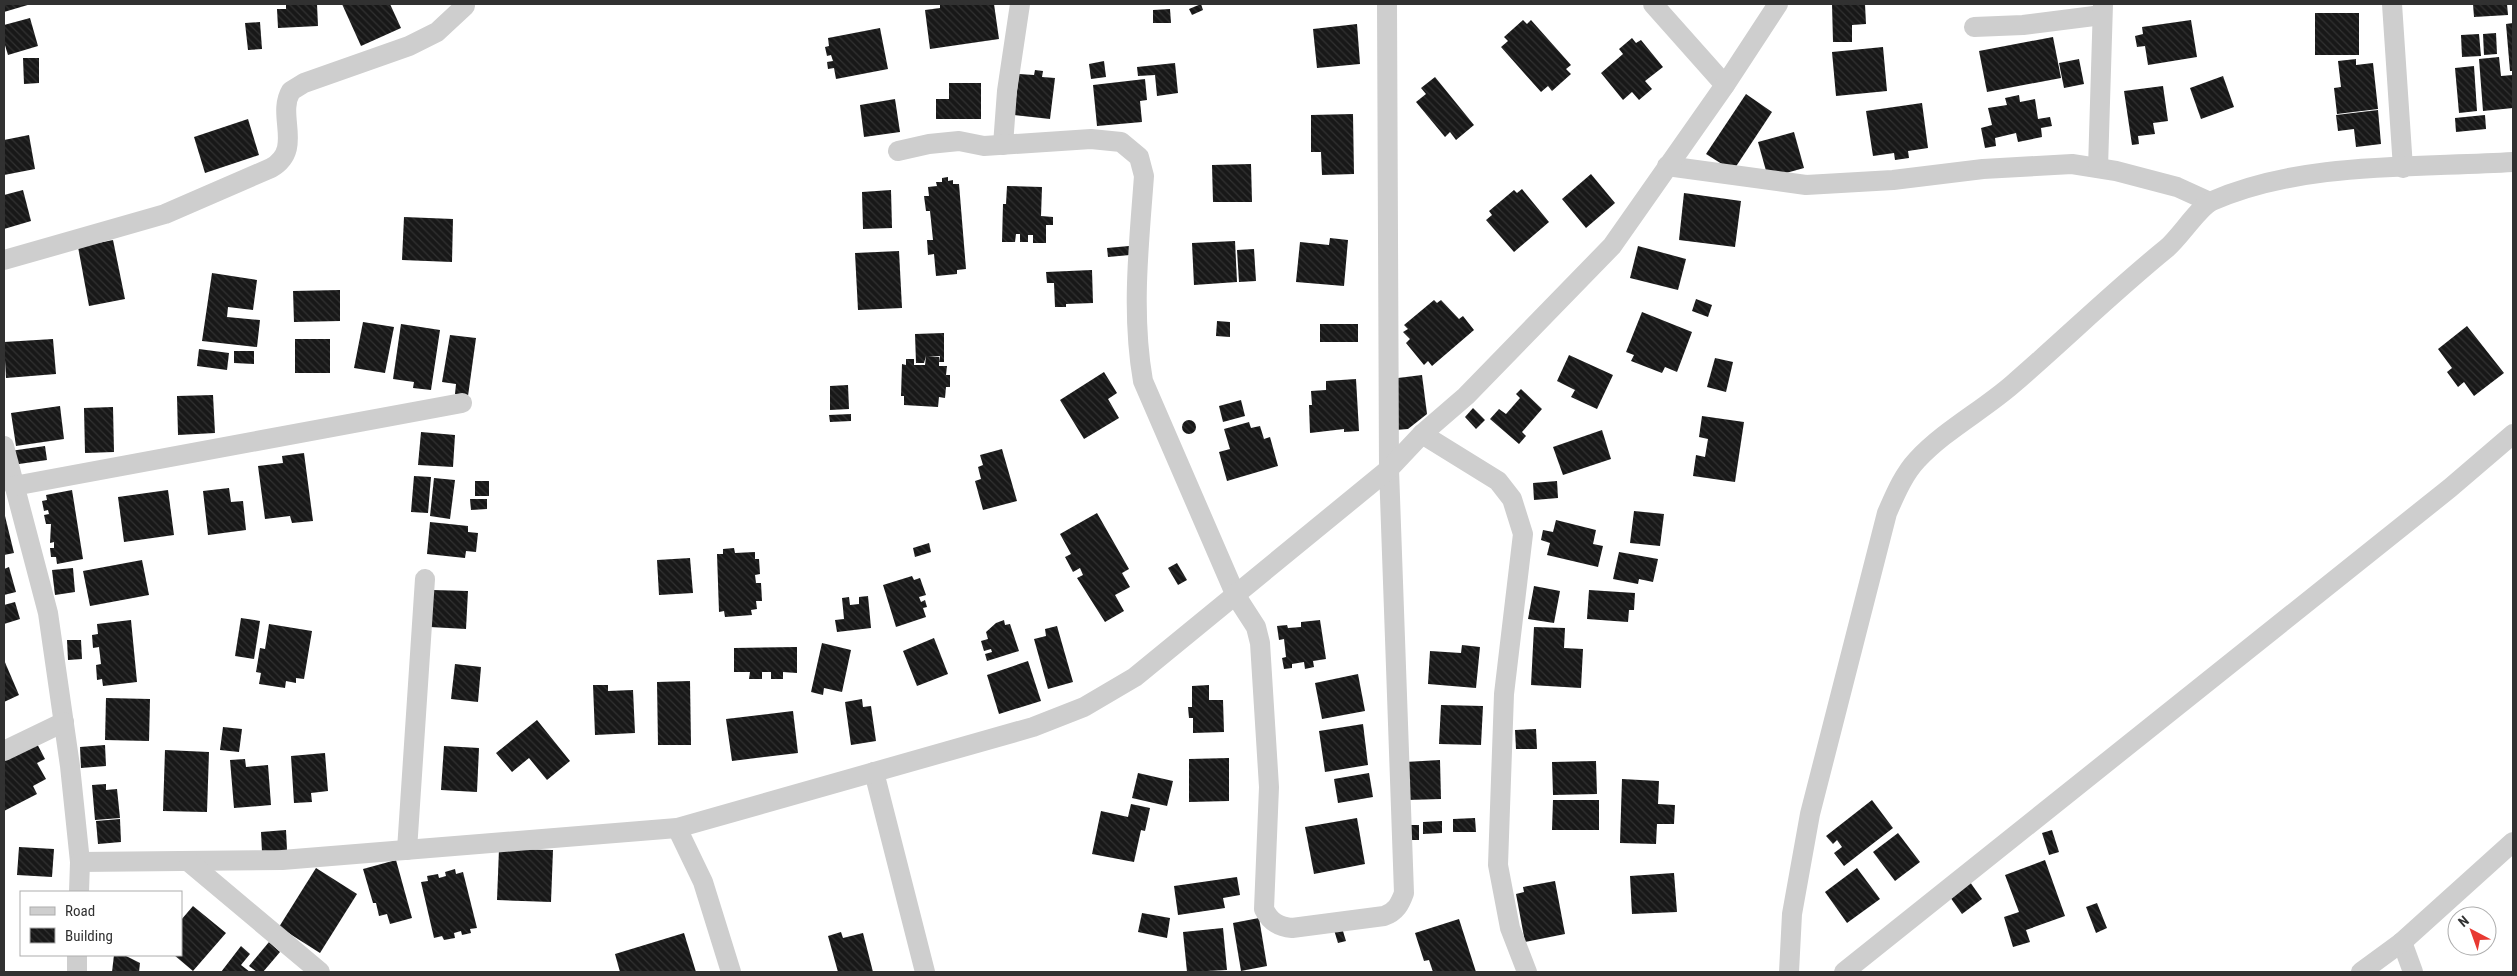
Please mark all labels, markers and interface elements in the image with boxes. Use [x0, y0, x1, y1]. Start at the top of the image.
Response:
legend [20, 891, 182, 956]
text: Road [65, 902, 95, 920]
north arrow [2447, 906, 2497, 956]
text: N [2455, 912, 2472, 930]
text: Building [65, 927, 113, 945]

